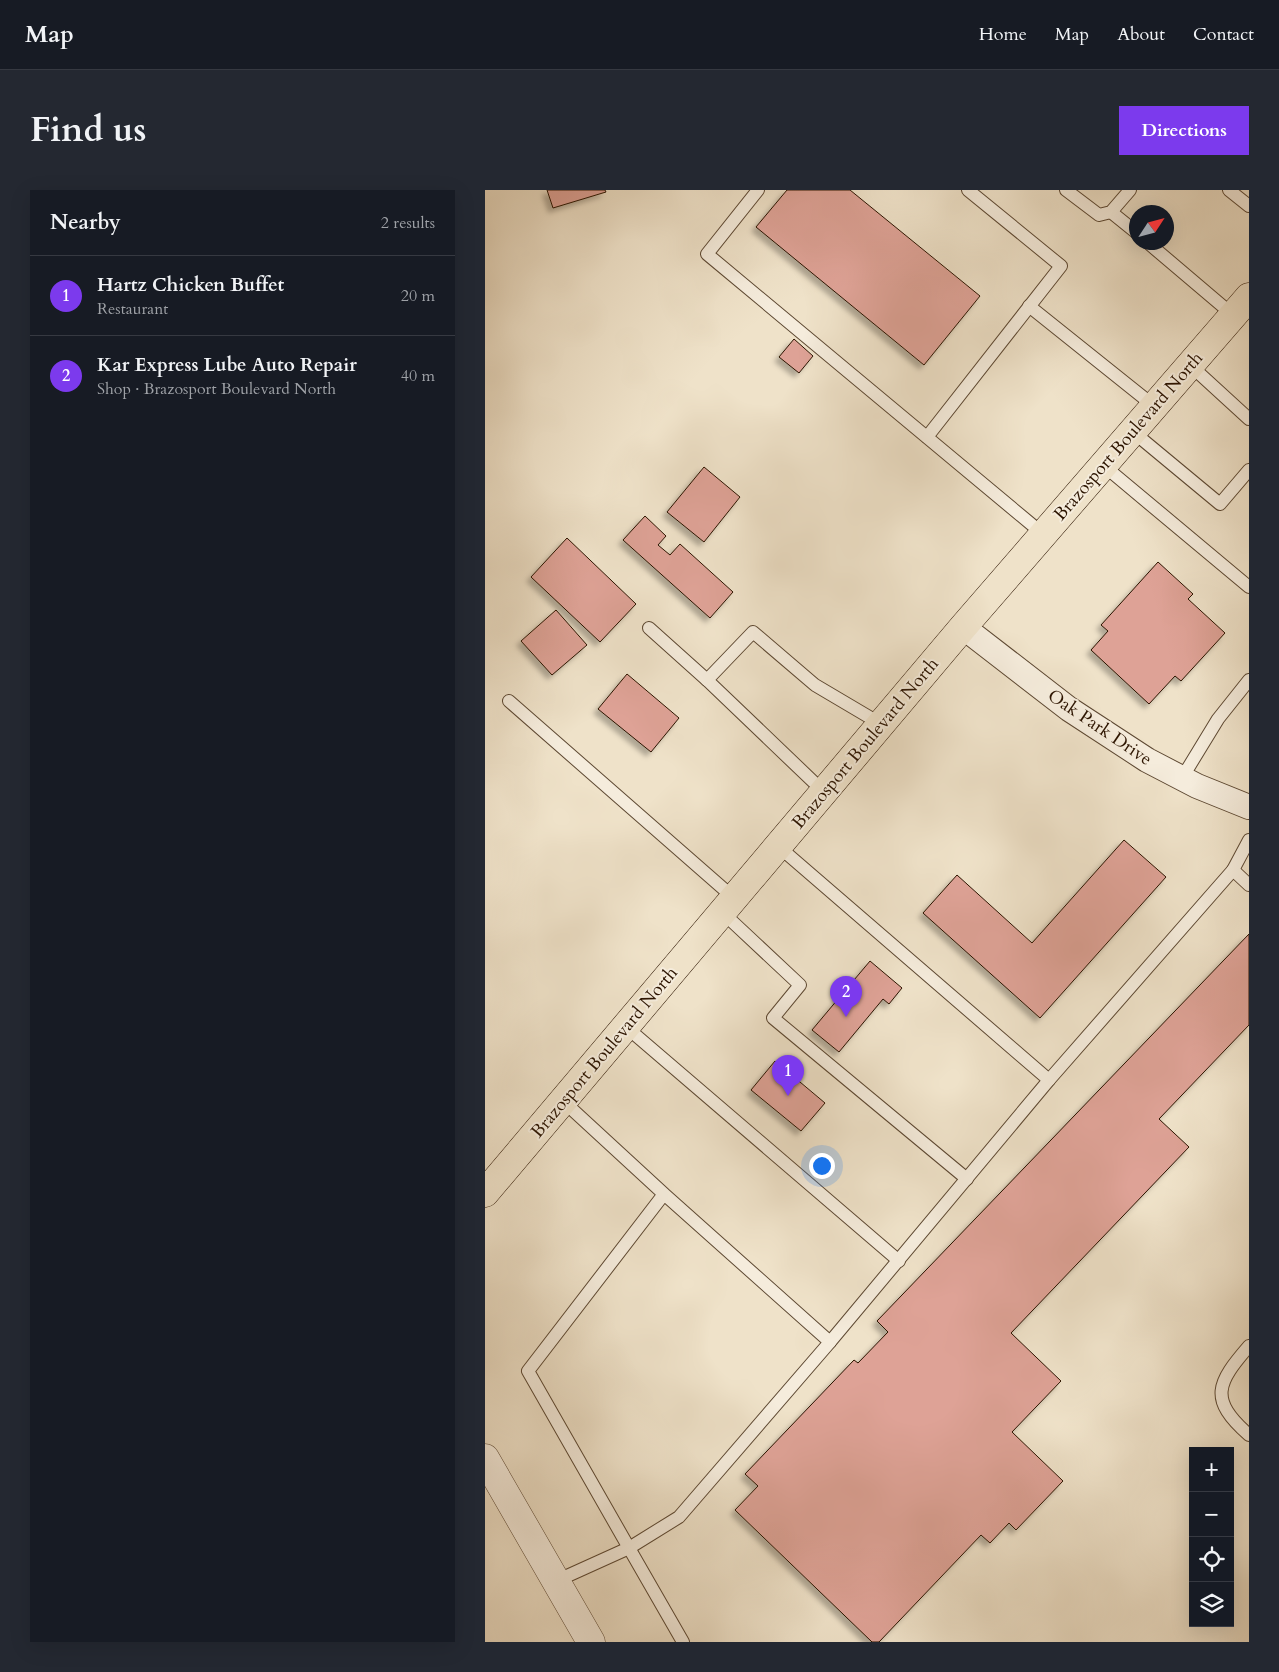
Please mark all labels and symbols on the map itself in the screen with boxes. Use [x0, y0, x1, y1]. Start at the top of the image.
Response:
north arrow [1129, 205, 1174, 250]
street label: Brazosport Boulevard North [1048, 346, 1209, 526]
street label: Brazosport Boulevard North [786, 652, 945, 834]
street label: Oak Park Drive [1043, 683, 1157, 772]
street label: Brazosport Boulevard North [525, 961, 684, 1143]
pin: 2 [830, 976, 862, 1017]
pin: 1 [772, 1055, 804, 1096]
your location [809, 1153, 835, 1179]

